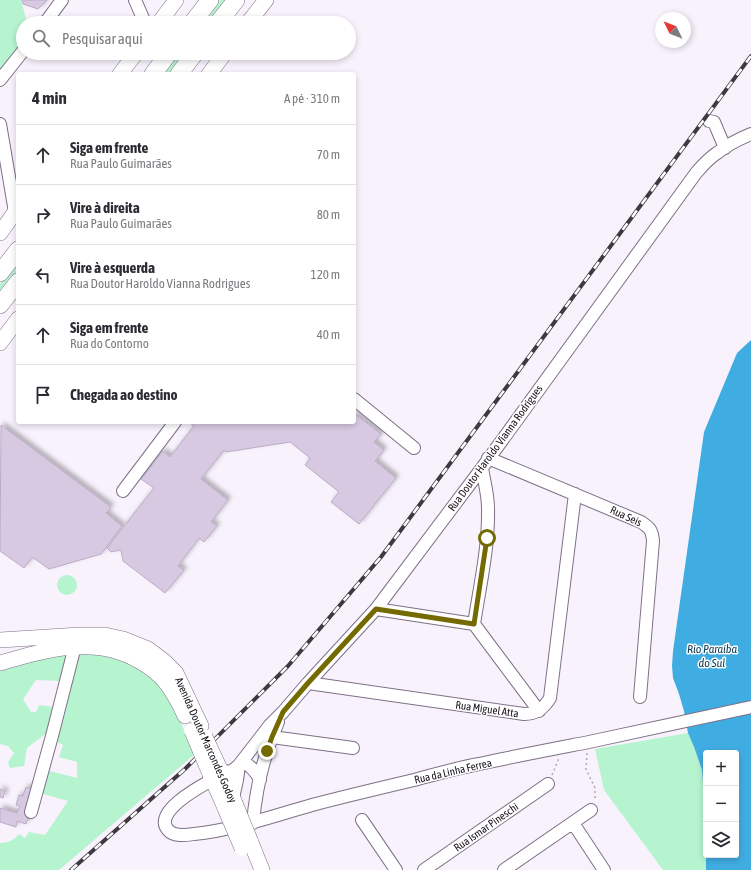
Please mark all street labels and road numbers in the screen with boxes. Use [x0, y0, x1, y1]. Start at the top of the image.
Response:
street label: Rua Doutor Haroldo Vianna Rodrigues [445, 383, 545, 513]
street label: Rua Seis [608, 503, 644, 529]
street label: Avenida Doutor Marcondes Godoy [173, 676, 239, 805]
street label: Rua Miguel Atta [455, 699, 519, 719]
street label: Rua da Linha Ferrea [413, 756, 493, 786]
street label: Rua Ismar Pineschi [452, 800, 520, 854]

